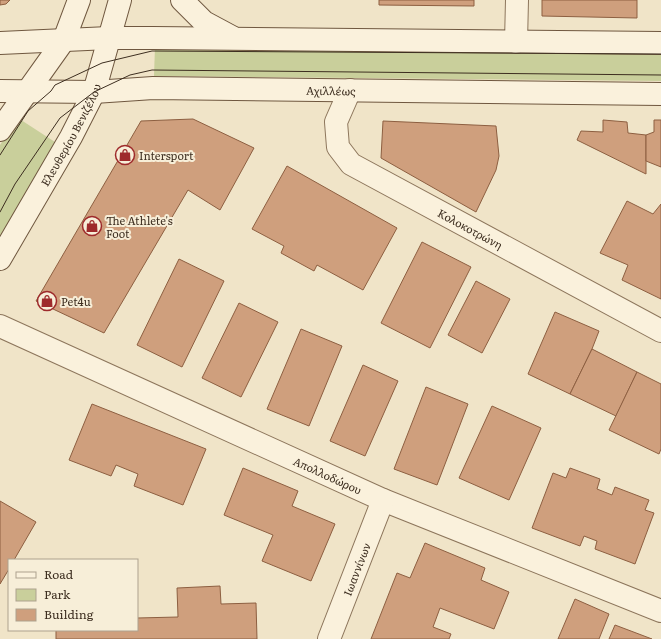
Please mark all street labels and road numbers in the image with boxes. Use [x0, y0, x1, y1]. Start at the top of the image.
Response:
street label: Ελευθερίου Βενιζέλου [36, 82, 104, 189]
street label: Αχιλλέως [306, 82, 356, 98]
street label: Κολοκοτρώνη [435, 204, 506, 252]
street label: Απολλοδώρου [291, 452, 365, 497]
street label: Ιωαννίνων [339, 540, 374, 598]

